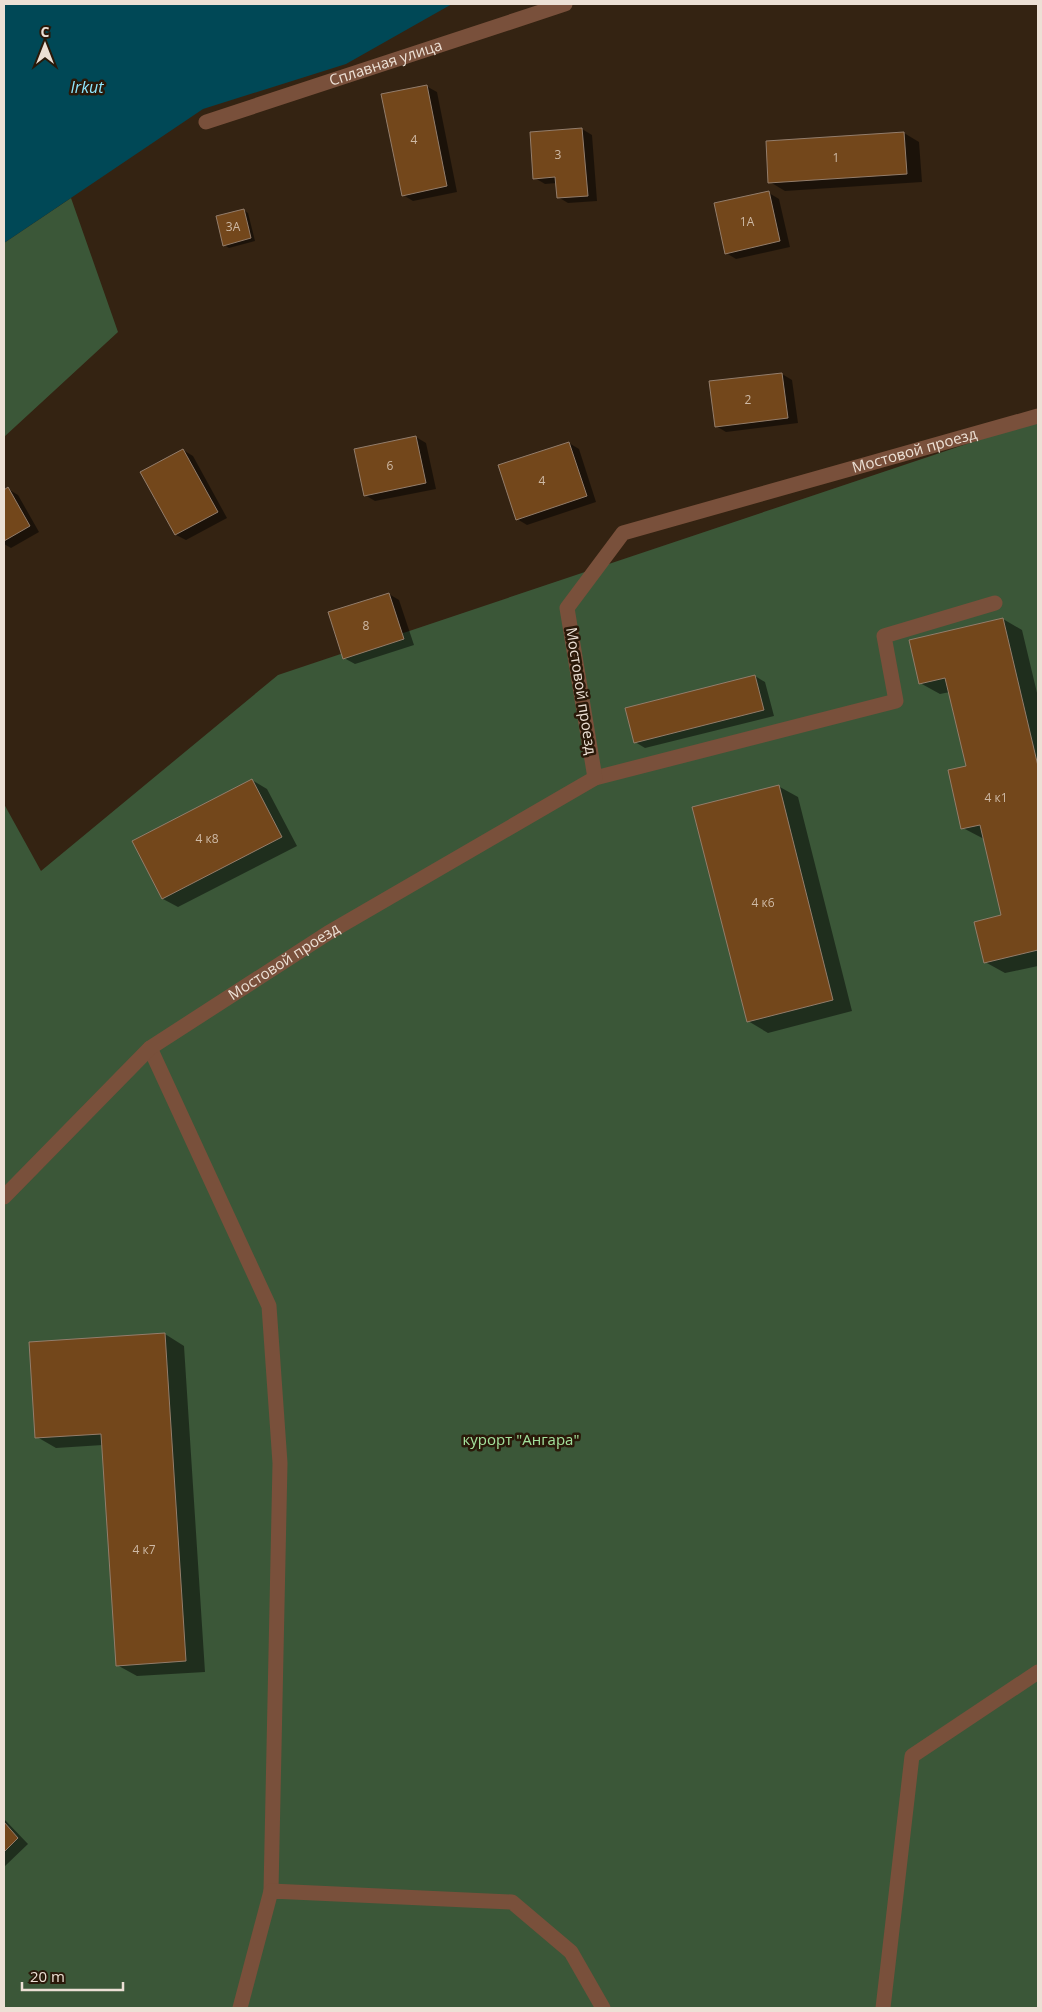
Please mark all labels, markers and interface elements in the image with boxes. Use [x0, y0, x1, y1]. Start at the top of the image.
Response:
north arrow [20, 20, 70, 70]
text: С [41, 22, 50, 41]
street label: Сплавная улица [326, 34, 444, 90]
water label: Irkut [71, 76, 104, 98]
house number: 4 [411, 131, 418, 148]
house number: 3 [555, 146, 562, 163]
house number: 1 [833, 149, 839, 166]
house number: 1А [740, 213, 755, 230]
house number: 3А [226, 218, 241, 235]
house number: 2 [745, 391, 752, 408]
street label: Мостовой проезд [850, 423, 979, 477]
house number: 6 [387, 457, 394, 474]
house number: 4 [539, 472, 546, 489]
house number: 8 [363, 617, 370, 634]
street label: Мостовой проезд [562, 626, 602, 756]
house number: 4 к1 [984, 789, 1008, 806]
house number: 4 к8 [195, 830, 219, 847]
house number: 4 к6 [751, 894, 775, 911]
street label: Мостовой проезд [224, 917, 343, 1004]
park label: курорт "Ангара" [463, 1429, 579, 1449]
house number: 4 к7 [132, 1541, 156, 1558]
scale bar [22, 1960, 124, 1992]
text: 20 m [30, 1966, 65, 1986]

